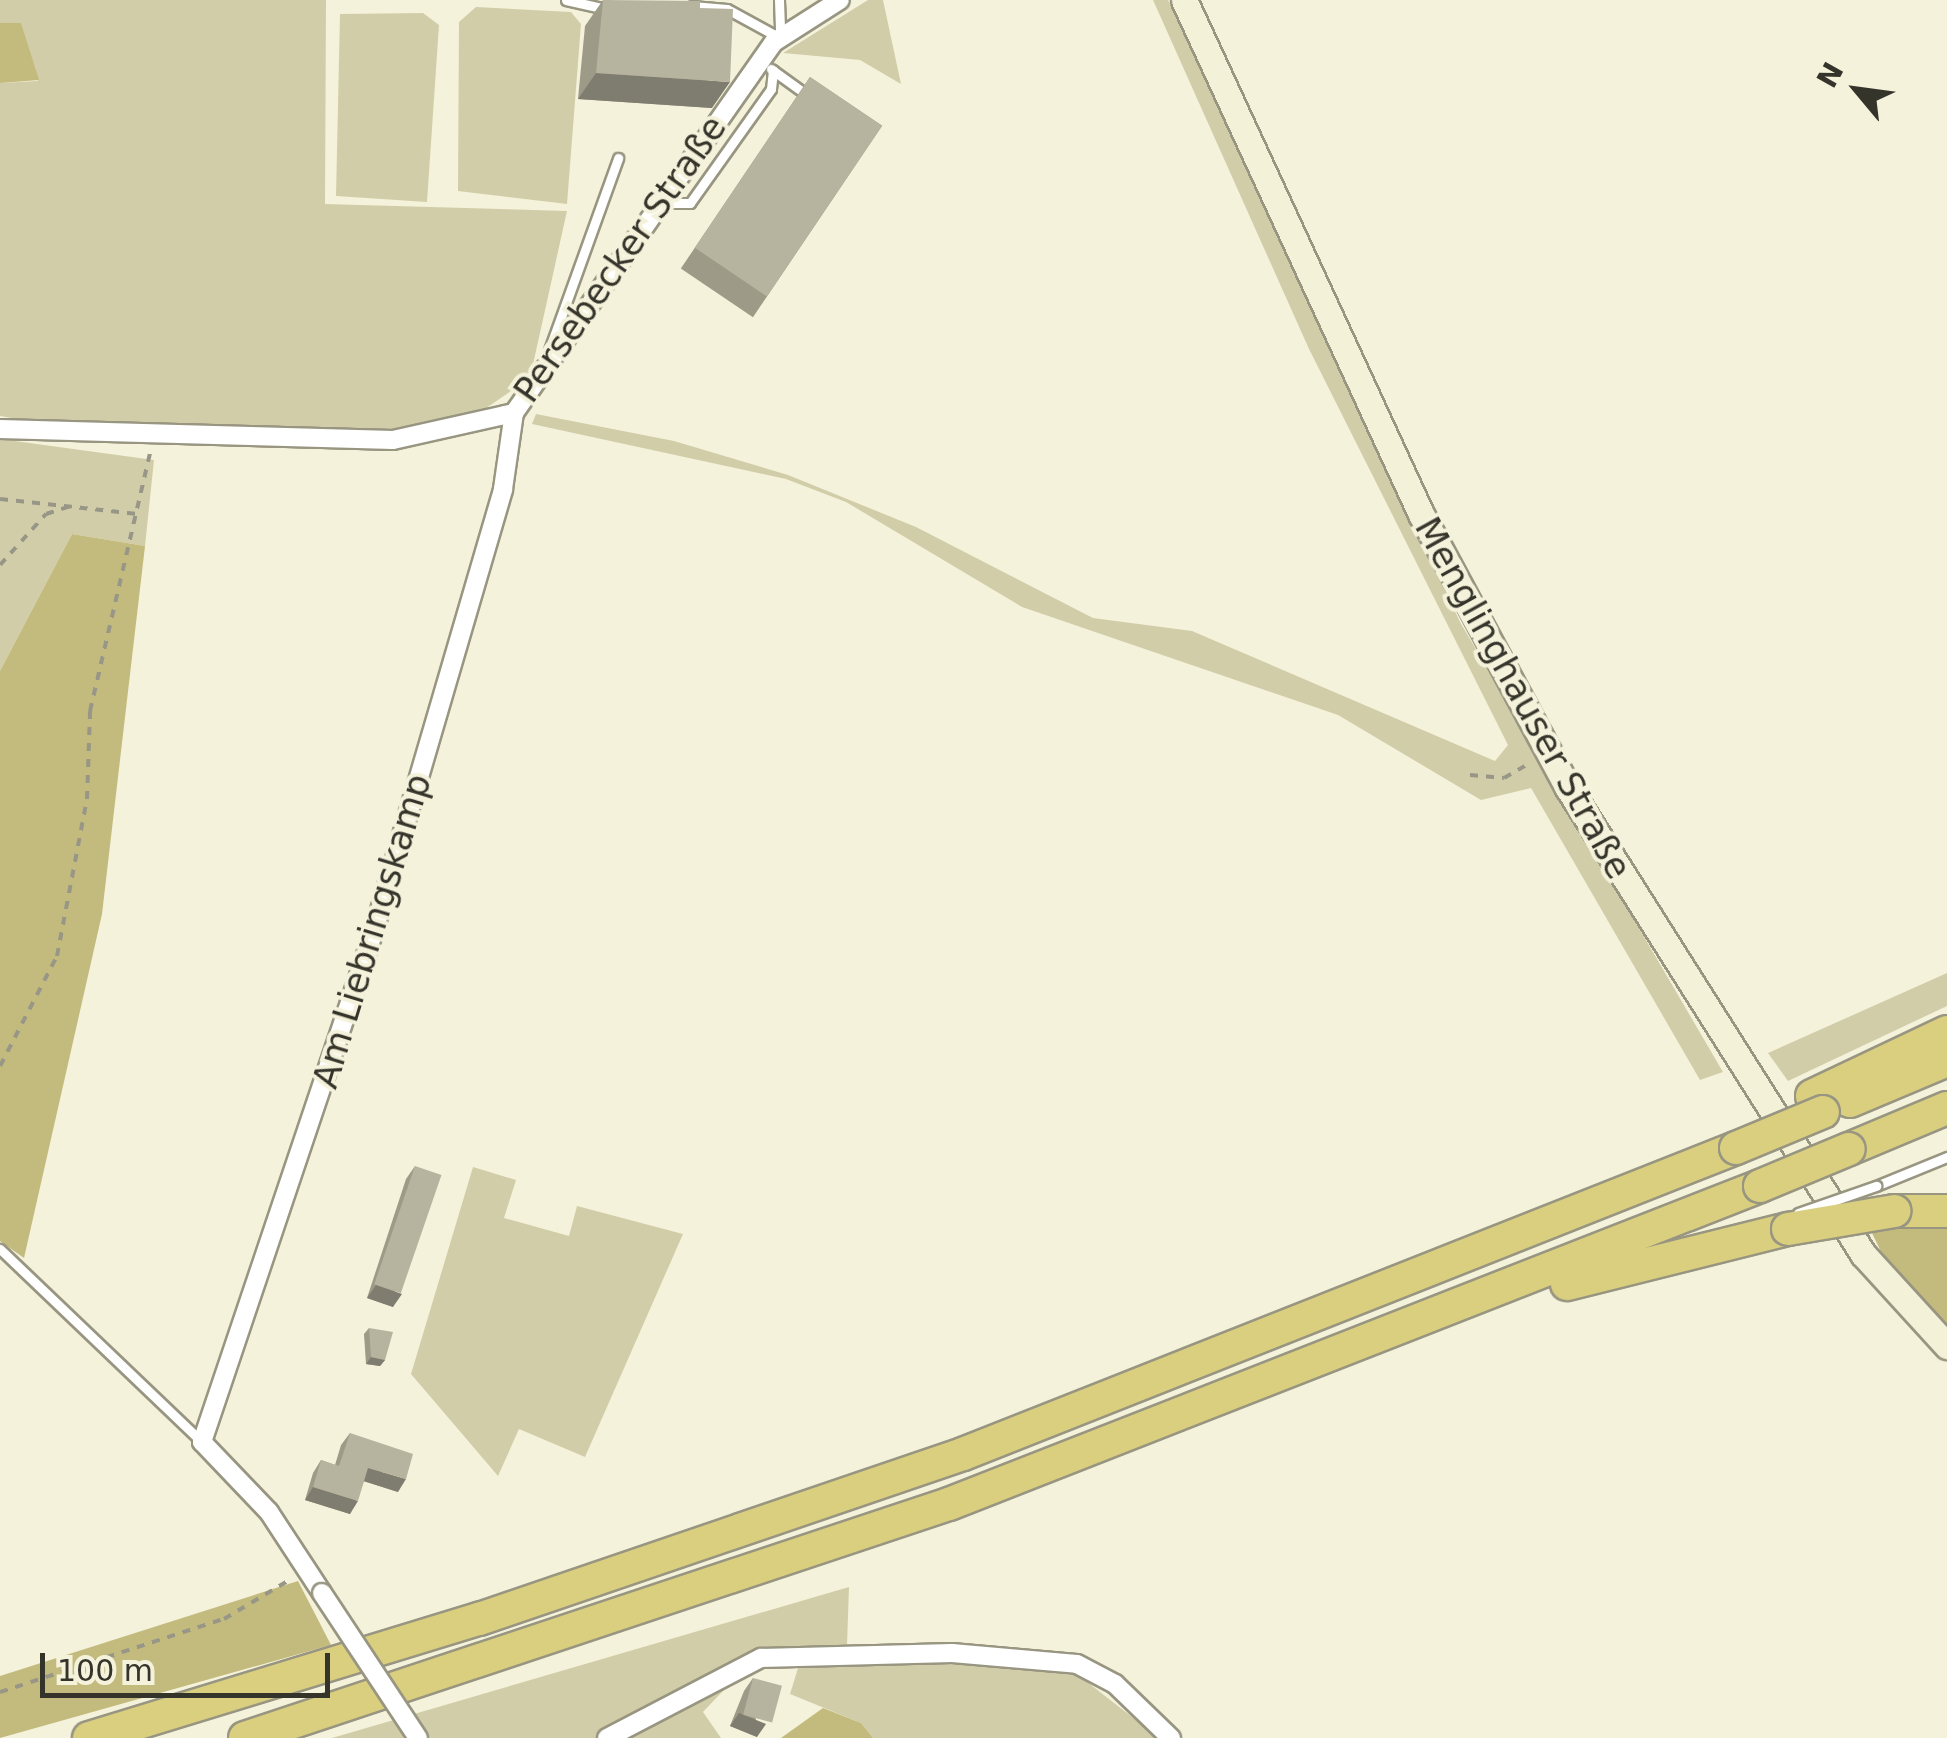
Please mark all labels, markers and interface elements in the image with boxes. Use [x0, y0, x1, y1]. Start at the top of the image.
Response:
north arrow [1807, 40, 1907, 140]
text: N [1810, 57, 1850, 93]
street label: Persebecker Straße [505, 108, 735, 410]
street label: Menglinghauser Straße [1406, 510, 1640, 886]
street label: Am Liebringskamp [304, 769, 440, 1093]
scale bar [45, 1633, 335, 1695]
text: 100 m [57, 1653, 153, 1688]

